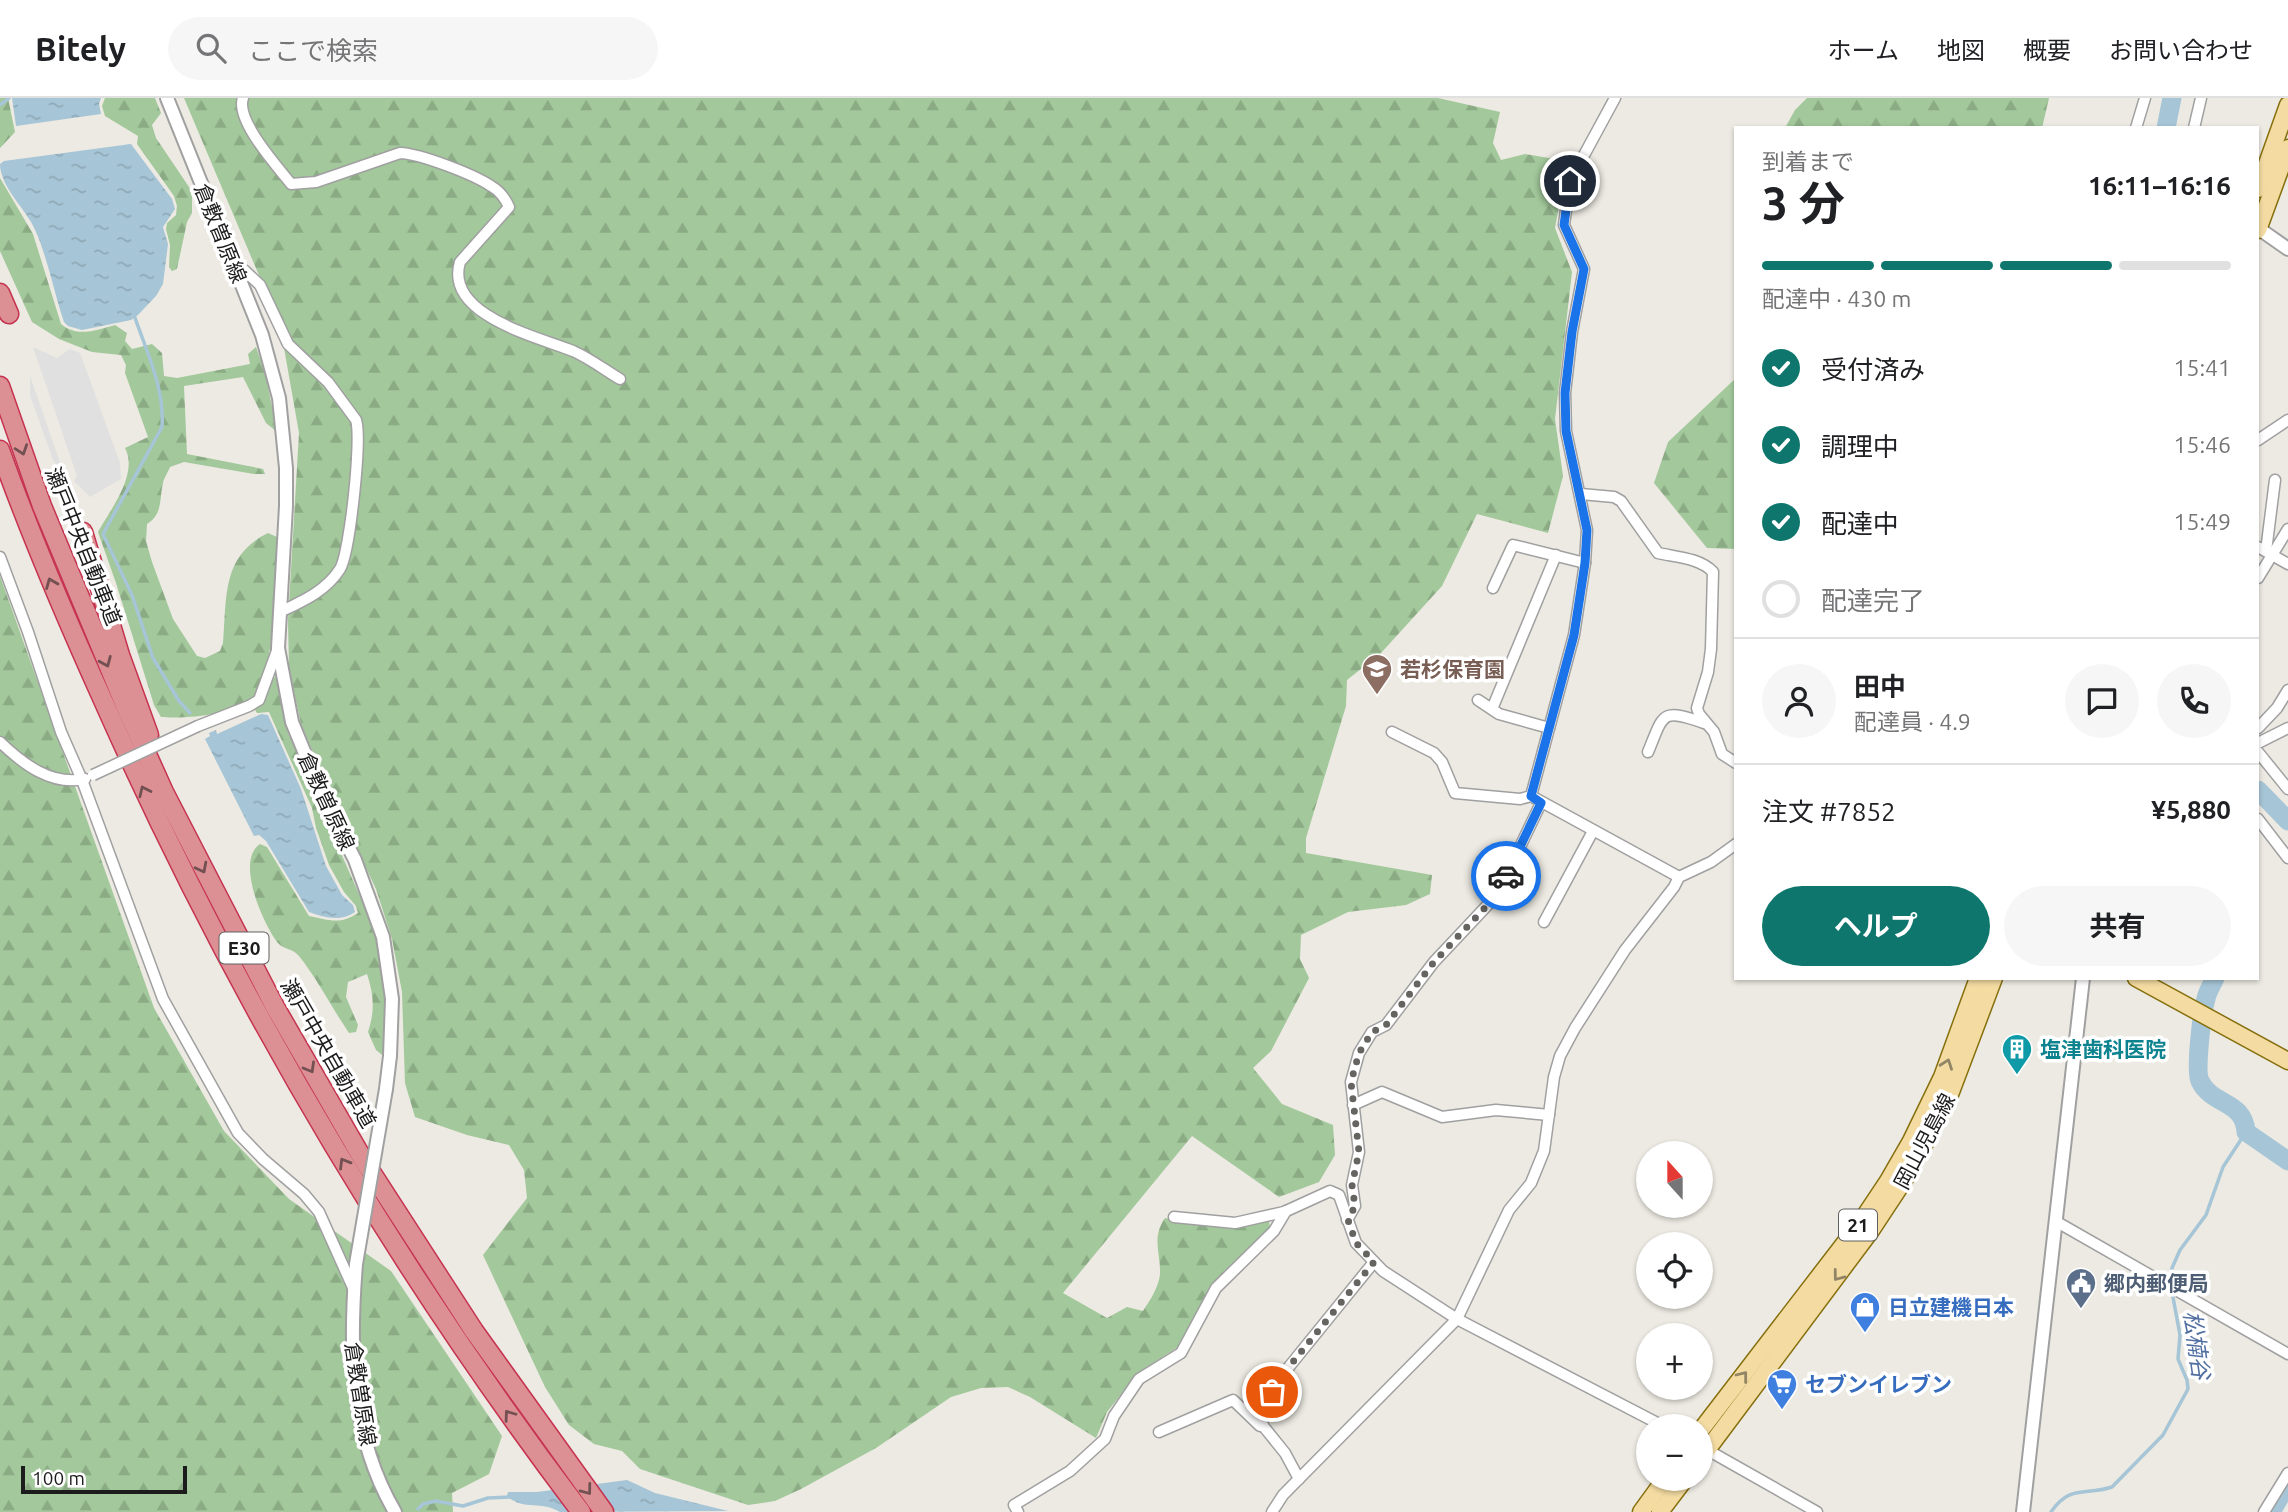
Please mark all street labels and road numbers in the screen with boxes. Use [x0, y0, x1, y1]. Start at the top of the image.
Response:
street label: 倉敷曽原線 [190, 180, 252, 286]
street label: 瀬戸中央自動車道 [41, 464, 127, 628]
street label: 倉敷曽原線 [294, 748, 360, 854]
road number: E30 [219, 932, 268, 964]
street label: 瀬戸中央自動車道 [277, 974, 381, 1132]
street label: 岡山児島線 [1889, 1089, 1959, 1193]
road number: 21 [1839, 1210, 1877, 1240]
street label: 倉敷曽原線 [341, 1340, 381, 1448]

